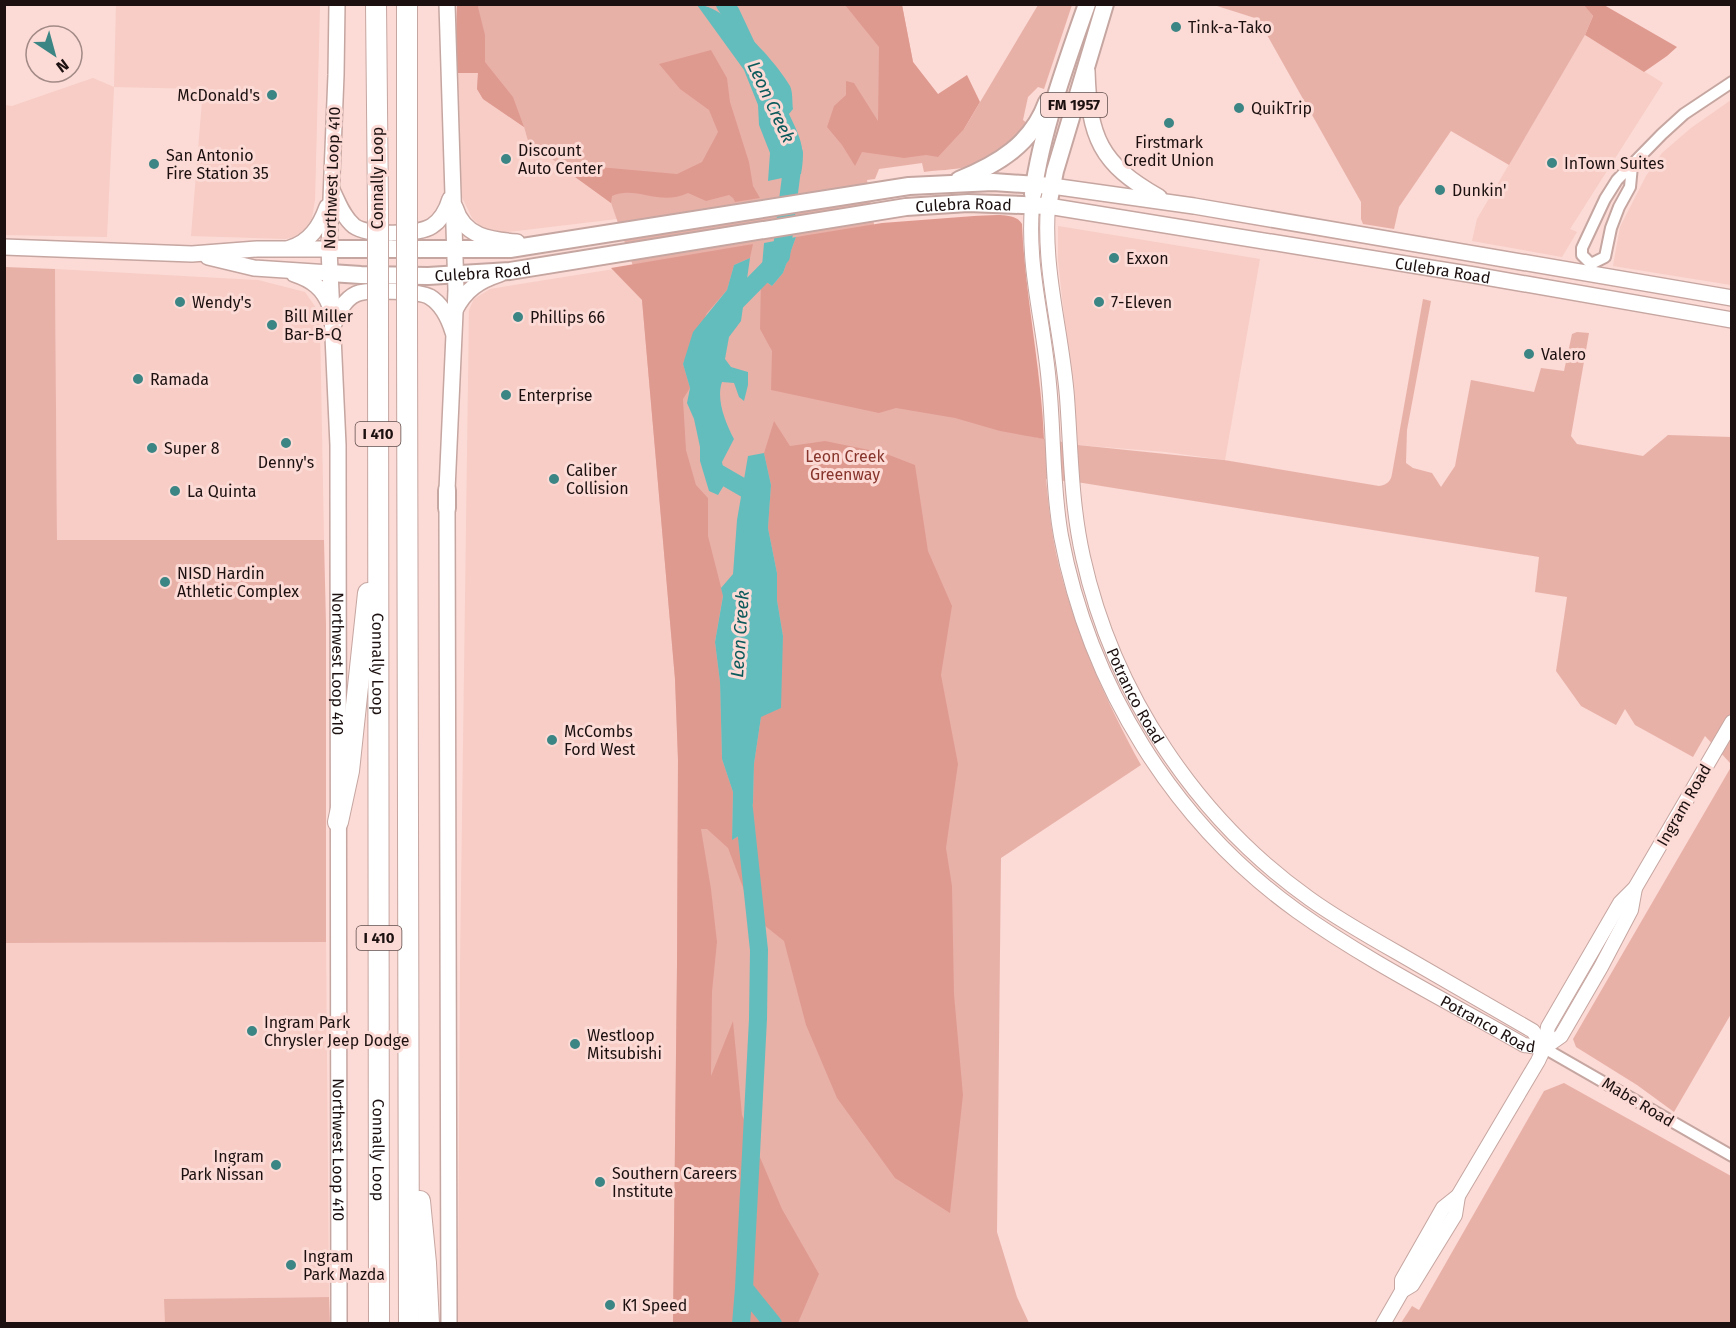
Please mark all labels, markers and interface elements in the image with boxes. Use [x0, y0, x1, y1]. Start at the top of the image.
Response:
place label: Tink-a-Tako [1188, 18, 1272, 37]
marker: Tink-a-Tako [1169, 20, 1183, 34]
north arrow [24, 24, 84, 84]
text: N [53, 55, 72, 77]
water label: Leon Creek [743, 58, 800, 146]
place label: McDonald's [177, 86, 260, 105]
marker: McDonald's [265, 88, 279, 102]
road number: FM 1957 [1041, 93, 1107, 117]
place label: QuikTrip [1251, 99, 1312, 118]
marker: QuikTrip [1232, 101, 1246, 115]
street label: Northwest Loop 410 [320, 106, 344, 250]
marker: Firstmark Credit Union [1162, 116, 1176, 130]
street label: Connally Loop [368, 127, 387, 229]
place label: Firstmark Credit Union [1124, 133, 1214, 170]
place label: Discount Auto Center [518, 141, 604, 178]
place label: San Antonio Fire Station 35 [166, 146, 269, 183]
marker: Discount Auto Center [499, 152, 513, 166]
place label: InTown Suites [1564, 154, 1664, 173]
marker: InTown Suites [1545, 156, 1559, 170]
marker: San Antonio Fire Station 35 [147, 157, 161, 171]
place label: Dunkin' [1452, 181, 1506, 200]
marker: Dunkin' [1433, 183, 1447, 197]
street label: Culebra Road [915, 193, 1012, 216]
place label: Exxon [1126, 249, 1169, 268]
marker: Exxon [1107, 251, 1121, 265]
street label: Culebra Road [1394, 253, 1492, 287]
street label: Culebra Road [434, 258, 532, 285]
place label: Wendy's [192, 293, 251, 312]
place label: 7-Eleven [1111, 293, 1172, 312]
marker: Wendy's [173, 295, 187, 309]
marker: 7-Eleven [1092, 295, 1106, 309]
place label: Bill Miller Bar-B-Q [284, 307, 354, 344]
place label: Phillips 66 [530, 308, 605, 327]
marker: Phillips 66 [511, 310, 525, 324]
marker: Bill Miller Bar-B-Q [265, 318, 279, 332]
place label: Valero [1541, 345, 1586, 364]
marker: Valero [1522, 347, 1536, 361]
place label: Ramada [150, 370, 209, 389]
marker: Ramada [131, 372, 145, 386]
place label: Enterprise [518, 386, 593, 405]
marker: Enterprise [499, 388, 513, 402]
road number: I 410 [356, 422, 400, 446]
marker: Denny's [279, 436, 293, 450]
place label: Super 8 [164, 439, 220, 458]
marker: Super 8 [145, 441, 159, 455]
park label: Leon Creek Greenway [805, 447, 885, 484]
place label: Denny's [258, 453, 314, 472]
place label: Caliber Collision [566, 461, 629, 498]
marker: Caliber Collision [547, 472, 561, 486]
place label: La Quinta [187, 482, 256, 501]
marker: La Quinta [168, 484, 182, 498]
place label: NISD Hardin Athletic Complex [177, 564, 299, 601]
marker: NISD Hardin Athletic Complex [158, 575, 172, 589]
water label: Leon Creek [726, 589, 754, 678]
street label: Northwest Loop 410 [329, 592, 348, 735]
street label: Connally Loop [369, 613, 388, 715]
street label: Potranco Road [1103, 645, 1169, 747]
place label: McCombs Ford West [564, 722, 635, 759]
marker: McCombs Ford West [545, 733, 559, 747]
street label: Ingram Road [1653, 761, 1715, 849]
road number: I 410 [356, 926, 401, 950]
street label: Potranco Road [1437, 991, 1537, 1056]
place label: Ingram Park Chrysler Jeep Dodge [264, 1013, 409, 1050]
marker: Ingram Park Chrysler Jeep Dodge [245, 1024, 259, 1038]
place label: Westloop Mitsubishi [587, 1026, 662, 1063]
marker: Westloop Mitsubishi [568, 1037, 582, 1051]
street label: Mabe Road [1599, 1073, 1677, 1131]
street label: Northwest Loop 410 [329, 1078, 348, 1221]
street label: Connally Loop [369, 1099, 388, 1201]
place label: Ingram Park Nissan [180, 1147, 264, 1184]
marker: Ingram Park Nissan [269, 1158, 283, 1172]
place label: Southern Careers Institute [612, 1164, 737, 1201]
marker: Southern Careers Institute [593, 1175, 607, 1189]
place label: Ingram Park Mazda [303, 1247, 385, 1284]
marker: Ingram Park Mazda [284, 1258, 298, 1272]
place label: K1 Speed [622, 1296, 687, 1315]
marker: K1 Speed [603, 1298, 617, 1312]

